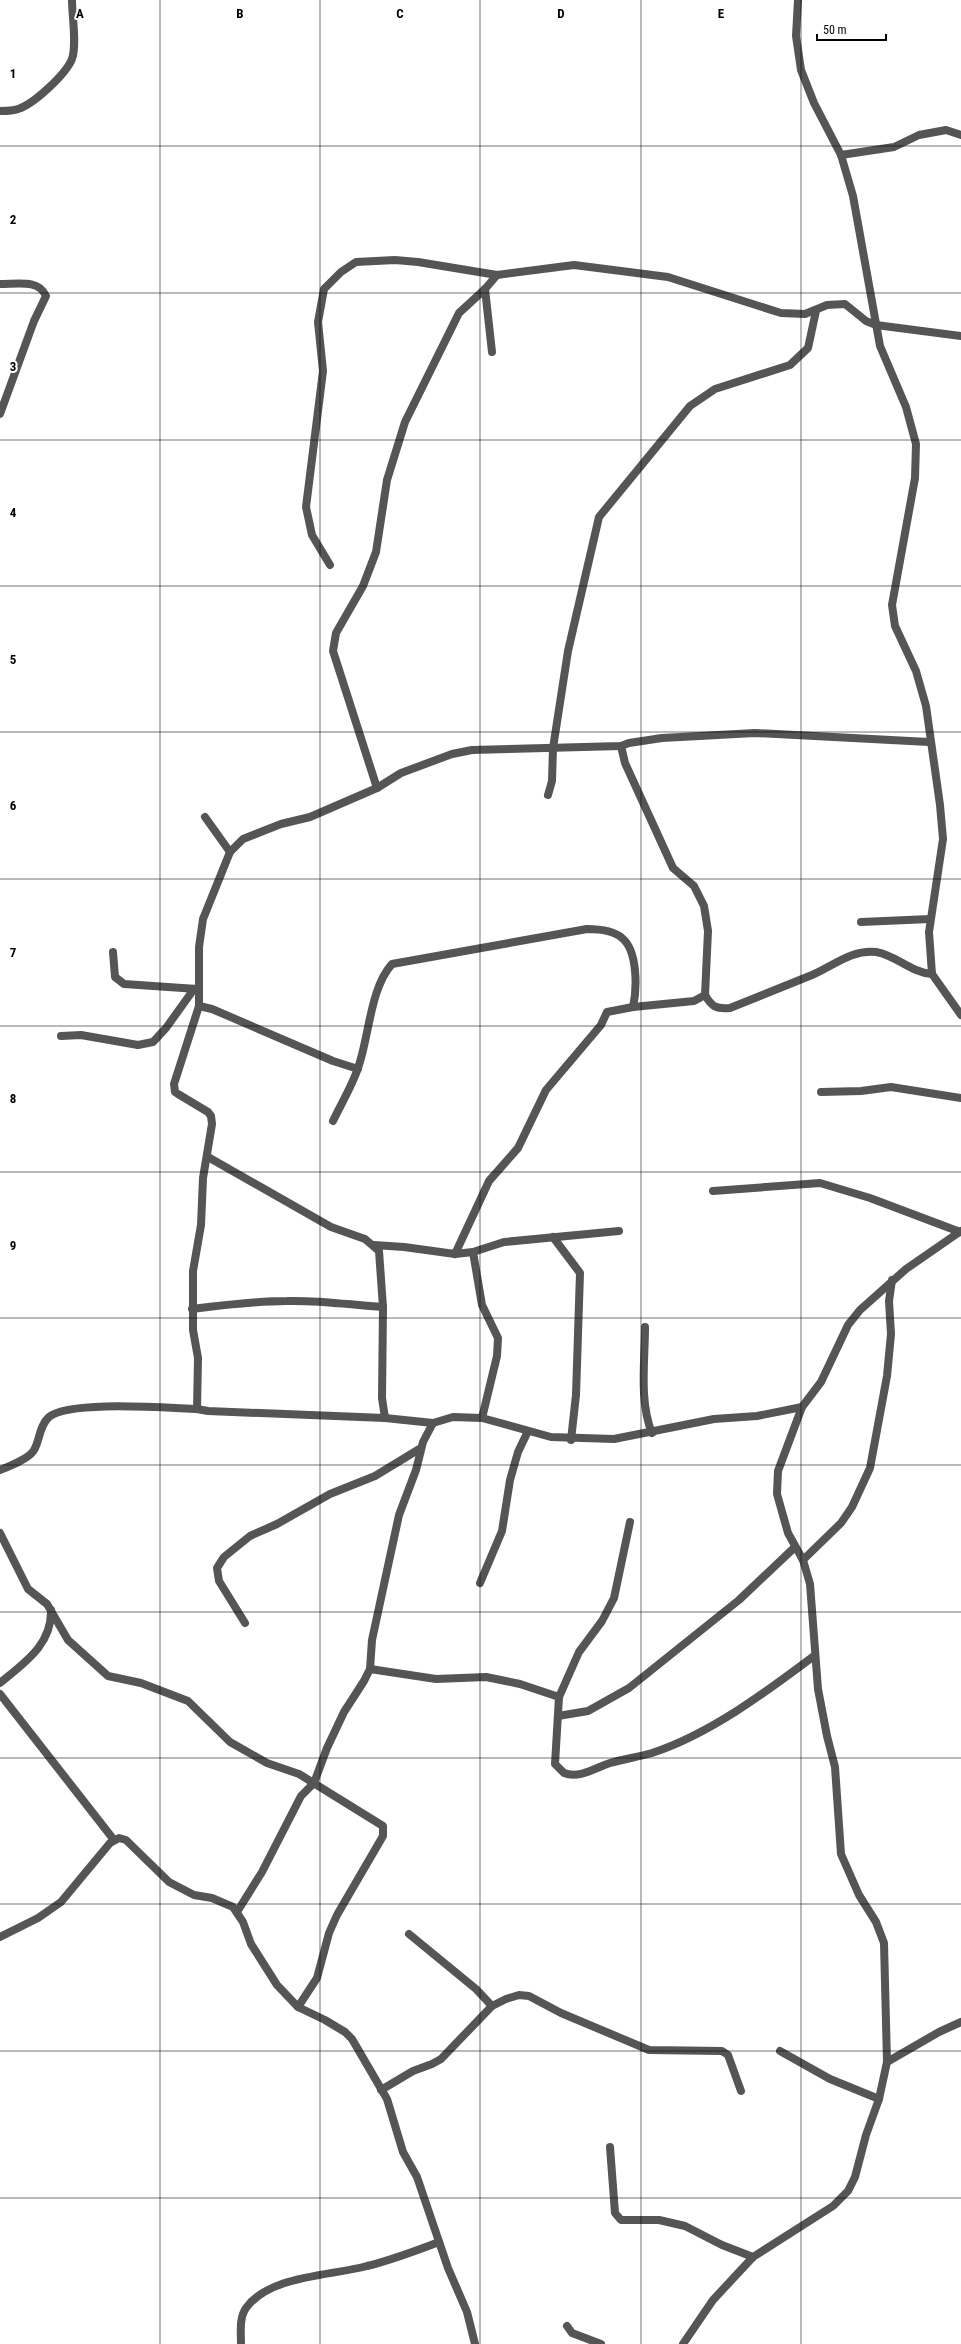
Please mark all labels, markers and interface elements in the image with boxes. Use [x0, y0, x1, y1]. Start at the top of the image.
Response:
text: A [76, 6, 84, 21]
text: B [236, 6, 244, 21]
text: C [396, 6, 404, 21]
text: D [557, 6, 565, 21]
text: E [718, 6, 725, 21]
scale bar [817, 16, 886, 42]
text: 50 m [823, 23, 847, 37]
text: 1 [10, 66, 16, 81]
text: 2 [10, 212, 17, 227]
text: 3 [10, 359, 16, 374]
text: 4 [10, 505, 17, 520]
text: 5 [10, 652, 17, 667]
text: 6 [10, 798, 17, 813]
text: 7 [10, 945, 17, 960]
text: 8 [10, 1091, 16, 1106]
text: 9 [10, 1238, 16, 1253]

